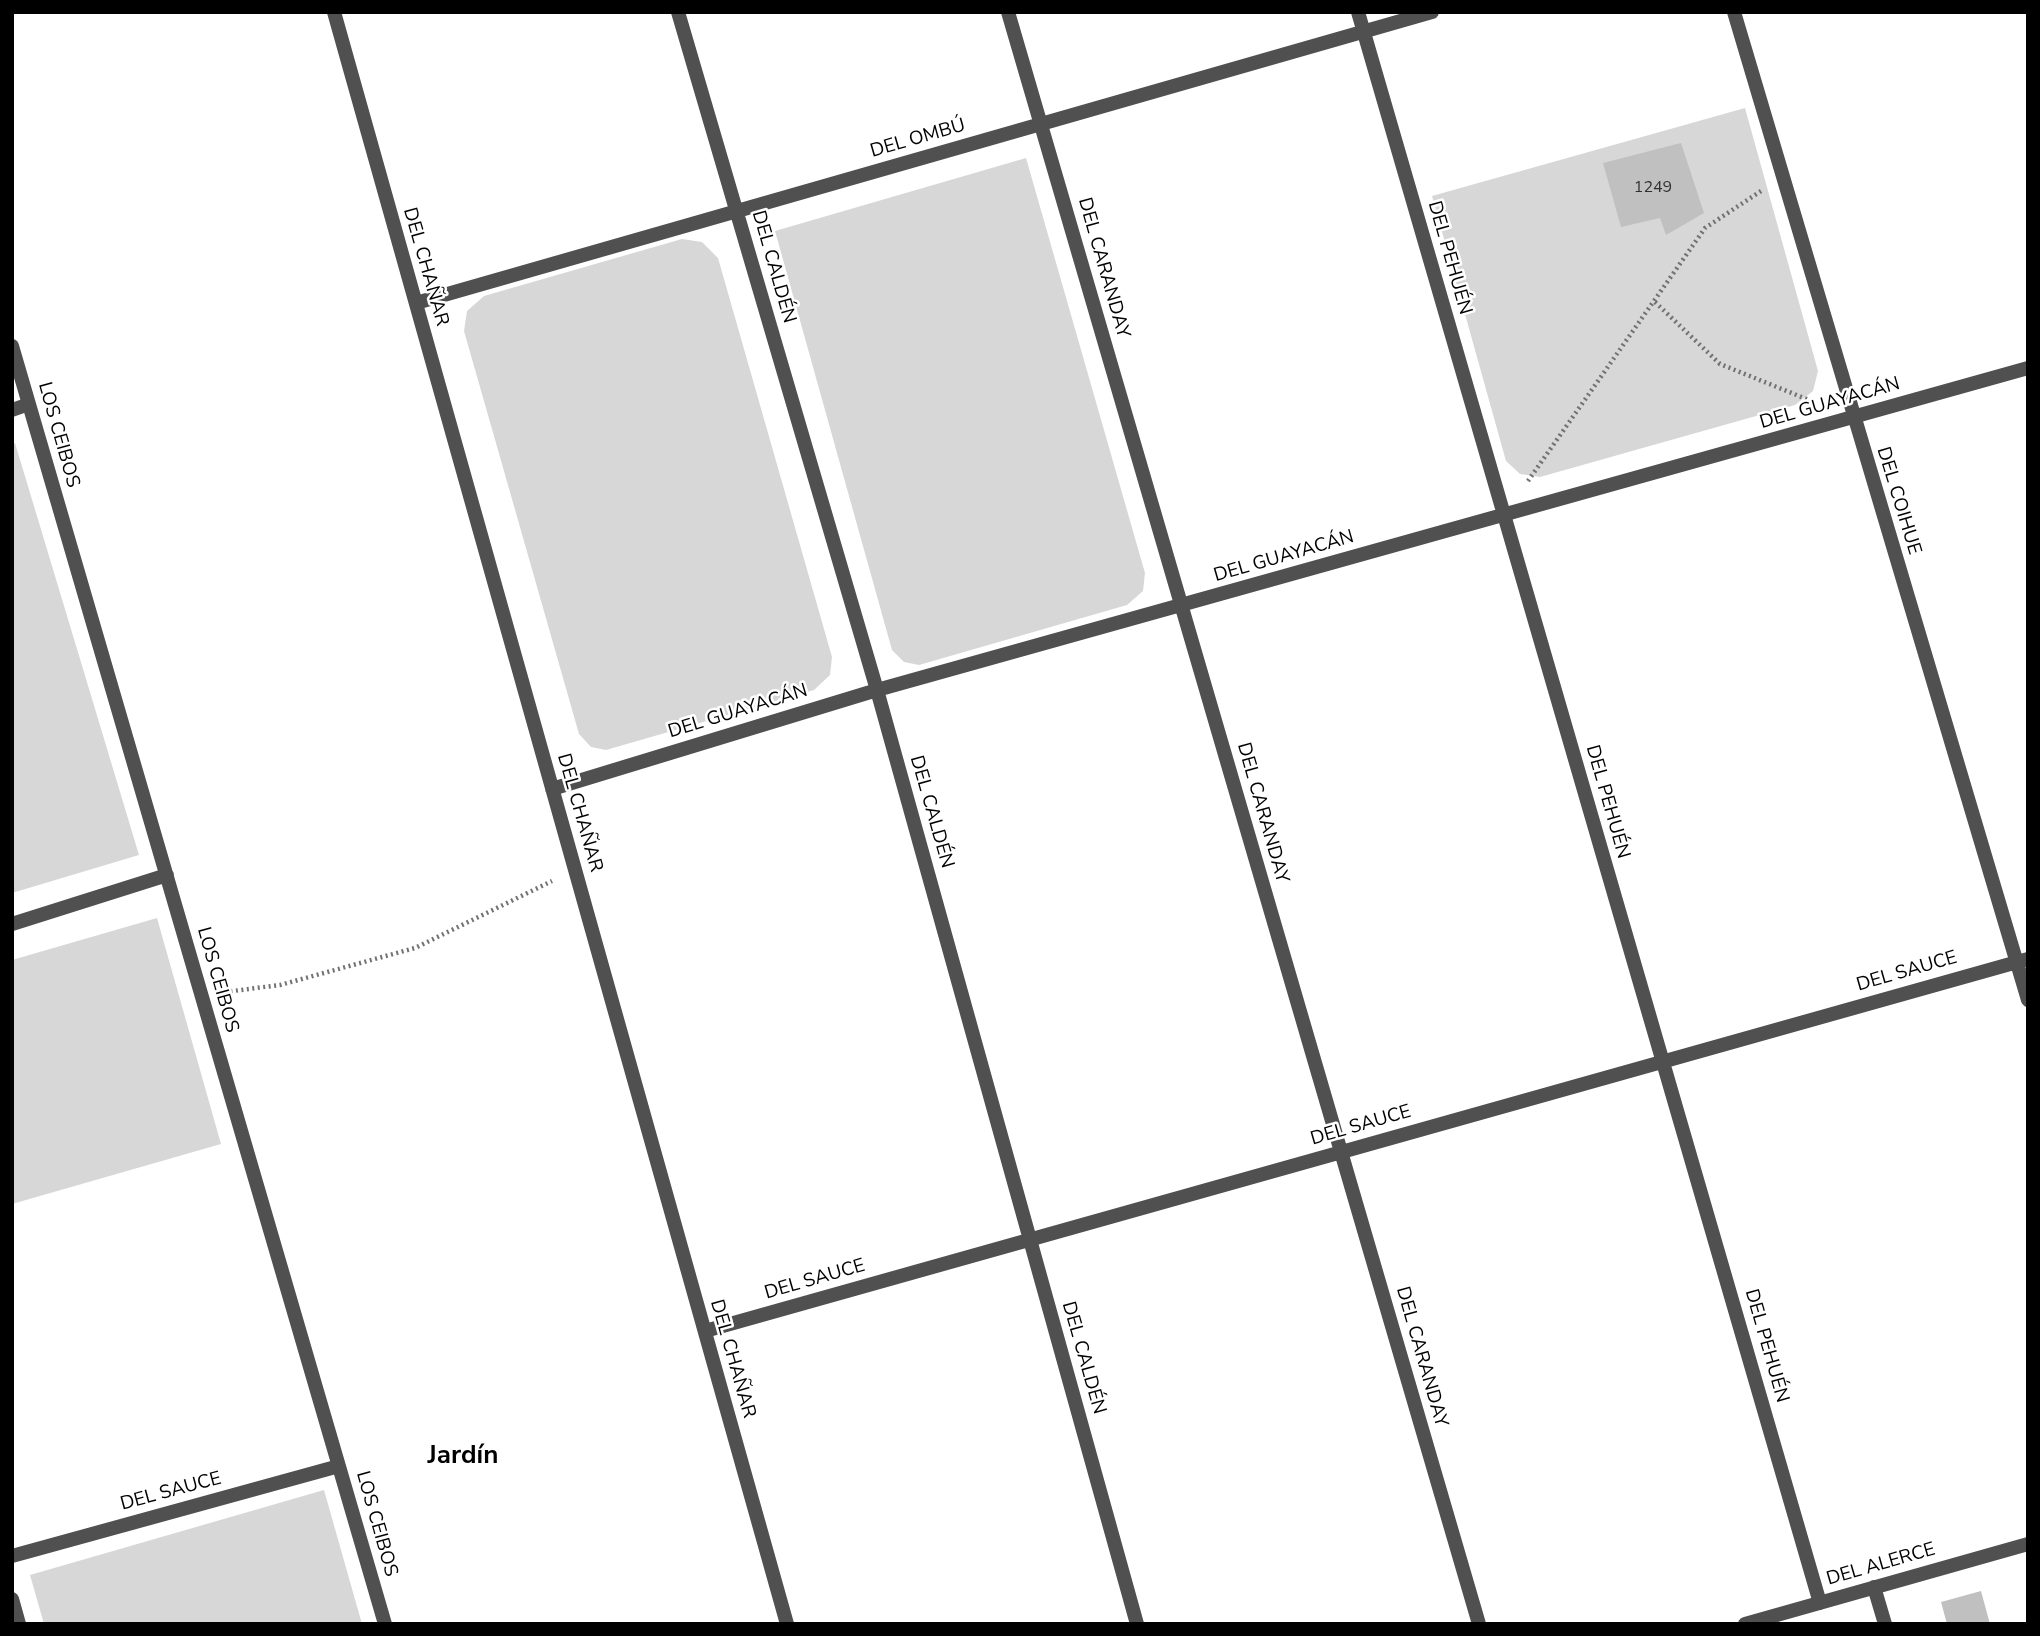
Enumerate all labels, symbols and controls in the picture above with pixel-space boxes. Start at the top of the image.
street label: DEL OMBÚ [868,115,968,163]
house number: 1249 [1634,178,1672,198]
street label: DEL CARANDAY [1072,195,1134,341]
street label: DEL PEHUÉN [1422,199,1476,317]
street label: DEL CHAÑAR [397,205,453,329]
street label: DEL CALDÉN [746,208,800,326]
street label: DEL GUAYACÁN [1757,373,1903,435]
street label: LOS CEIBOS [32,380,84,490]
street label: DEL COIHUE [1871,444,1925,558]
street label: DEL GUAYACÁN [1211,526,1357,588]
street label: DEL GUAYACÁN [666,680,810,744]
street label: DEL CARANDAY [1231,740,1293,886]
street label: DEL PEHUÉN [1580,743,1634,861]
street label: DEL CHAÑAR [551,751,607,875]
street label: DEL CALDÉN [904,753,958,871]
street label: LOS CEIBOS [191,925,243,1035]
street label: DEL SAUCE [1854,947,1960,997]
street label: DEL SAUCE [1308,1101,1414,1151]
street label: DEL SAUCE [762,1255,868,1305]
street label: DEL CARANDAY [1390,1284,1452,1430]
street label: DEL PEHUÉN [1739,1287,1793,1405]
street label: DEL CHAÑAR [704,1297,760,1421]
street label: DEL CALDÉN [1056,1299,1110,1417]
district label: Jardín [428,1441,498,1473]
street label: DEL SAUCE [118,1468,224,1516]
street label: LOS CEIBOS [350,1469,402,1579]
street label: DEL ALERCE [1824,1539,1938,1591]

